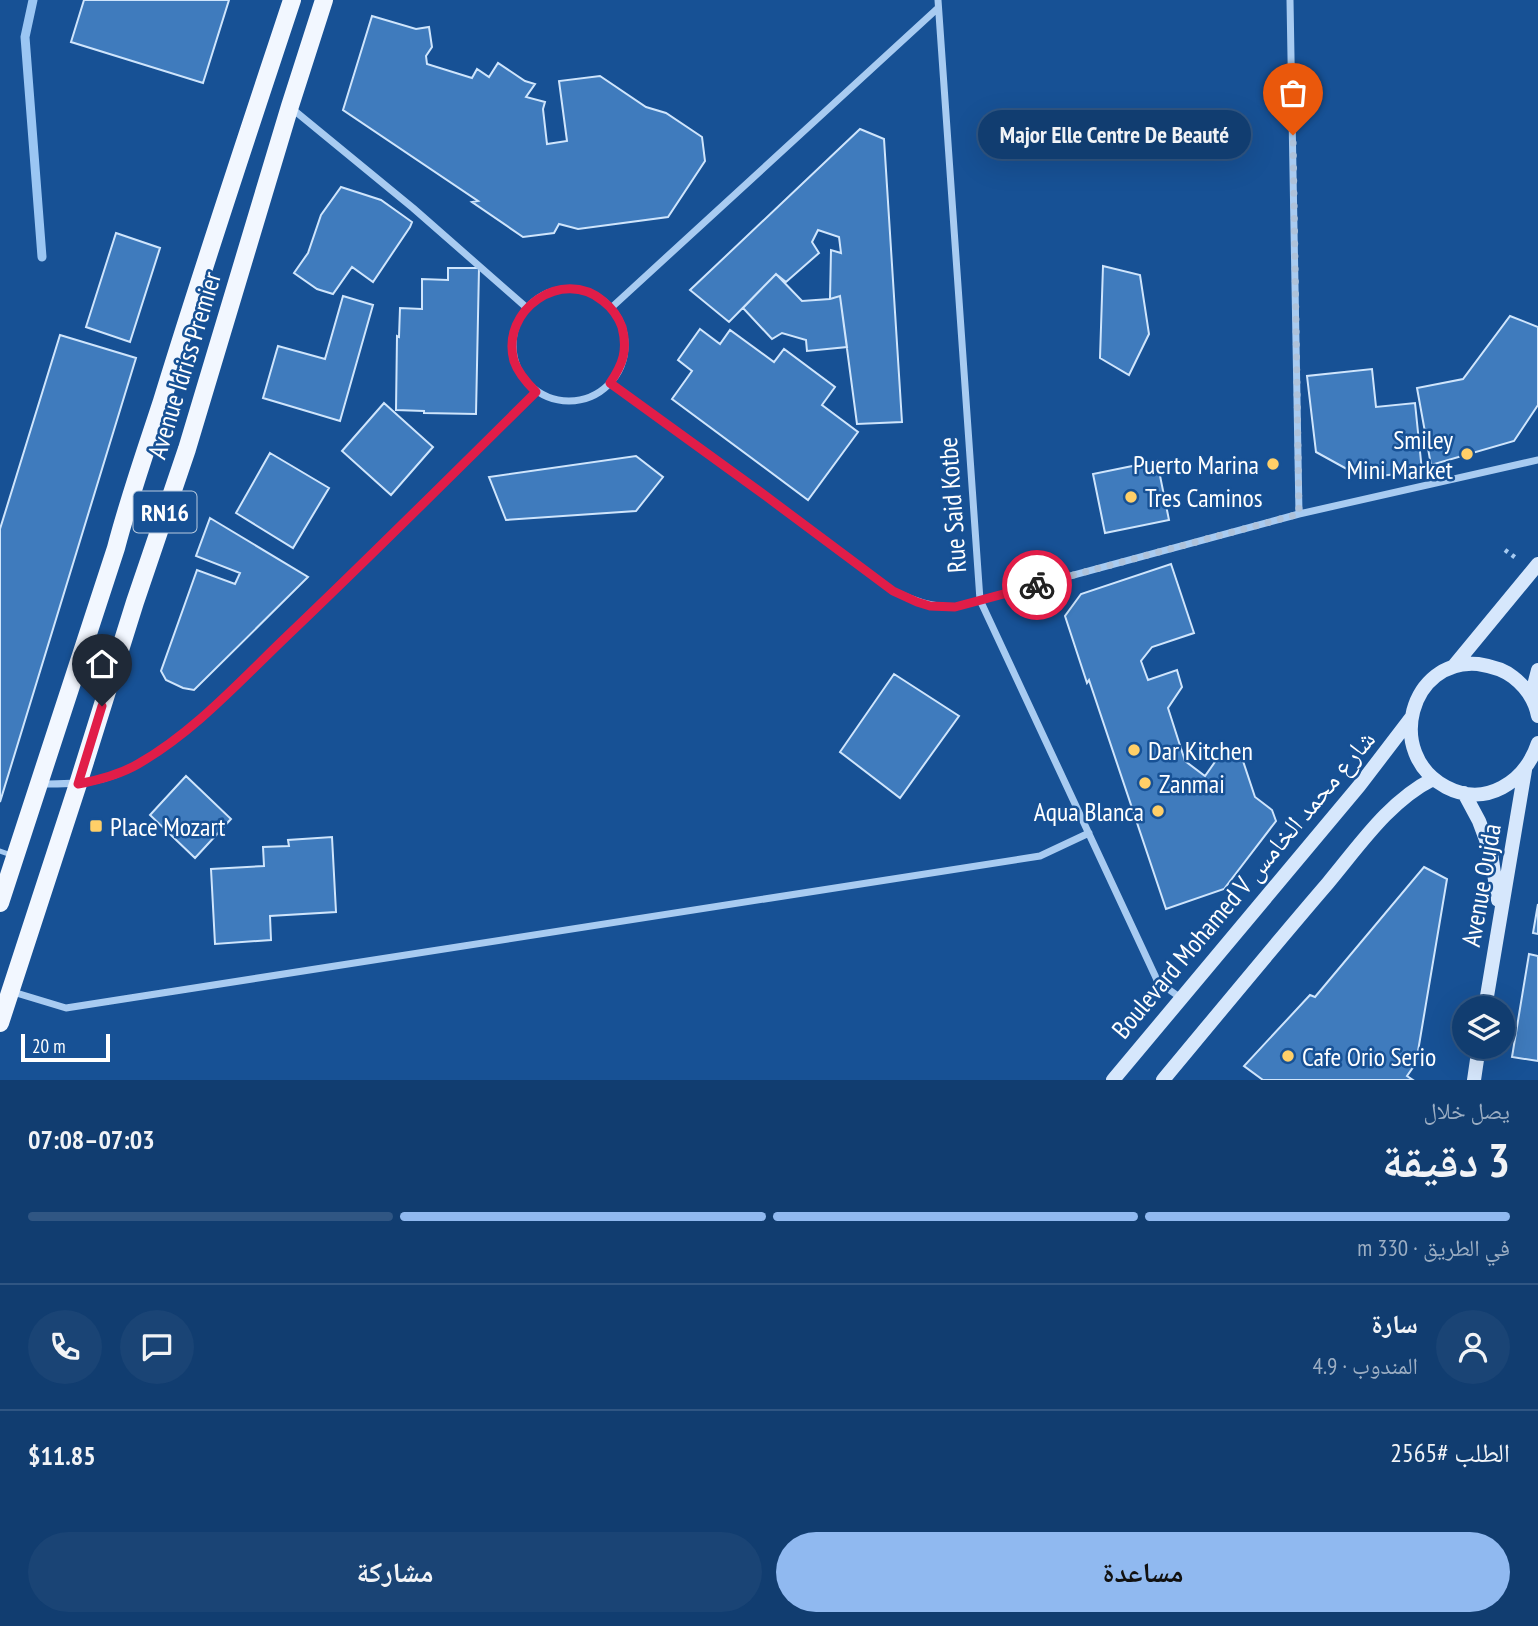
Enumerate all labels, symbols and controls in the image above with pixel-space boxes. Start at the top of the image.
pin [1263,63,1323,135]
icon: bag [1274,74,1312,112]
callout: Major Elle Centre De Beauté [978,110,1251,160]
text: Major Elle Centre De Beauté [1000,120,1229,149]
street label: Avenue Idriss Premier [140,268,228,462]
place label: Smiley Mini Market [1346,423,1453,486]
street label: Rue Said Kotbe [931,436,973,574]
marker: Smiley Mini Market [1459,446,1475,462]
place label: Puerto Marina [1133,448,1259,481]
marker: Puerto Marina [1265,456,1281,472]
place label: Tres Caminos [1145,481,1263,514]
marker: Tres Caminos [1123,489,1139,505]
road number: RN16 [134,491,196,532]
courier [1002,550,1072,620]
icon: bike [1018,566,1056,604]
pin [72,634,132,706]
icon: home [83,645,121,683]
street label: Boulevard Mohamed V شارع محمد الخامس [1104,723,1382,1045]
place label: Dar Kitchen [1148,734,1253,767]
marker: Dar Kitchen [1126,742,1142,758]
place label: Zanmai [1159,767,1225,800]
marker: Zanmai [1137,775,1153,791]
place label: Aqua Blanca [1034,795,1144,828]
marker: Aqua Blanca [1150,803,1166,819]
place label: Place Mozart [110,810,225,843]
marker: Place Mozart [88,818,104,834]
street label: Avenue Oujda [1454,821,1508,949]
map controls [1452,996,1515,1059]
button: layers [1452,996,1515,1059]
scale bar [21,1031,110,1063]
text: 20 m [32,1034,66,1058]
place label: Cafe Orio Serio [1302,1040,1436,1073]
marker: Cafe Orio Serio [1280,1048,1296,1064]
text: يصل خلال [1423,1096,1510,1125]
text: 07:03–07:08 [28,1123,155,1156]
text: 3 دقيقة [1382,1130,1510,1190]
text: في الطريق · 330 m [1357,1233,1510,1262]
text: سارة [1371,1307,1418,1340]
button: phone [28,1310,102,1384]
button: chat [120,1310,194,1384]
button: person [1436,1310,1510,1384]
text: المندوب · 4.9 [1313,1351,1418,1380]
text: الطلب #2565 [1390,1436,1510,1469]
text: $11.85 [28,1439,96,1472]
button: مشاركة [28,1532,762,1612]
button: مساعدة [776,1532,1510,1612]

